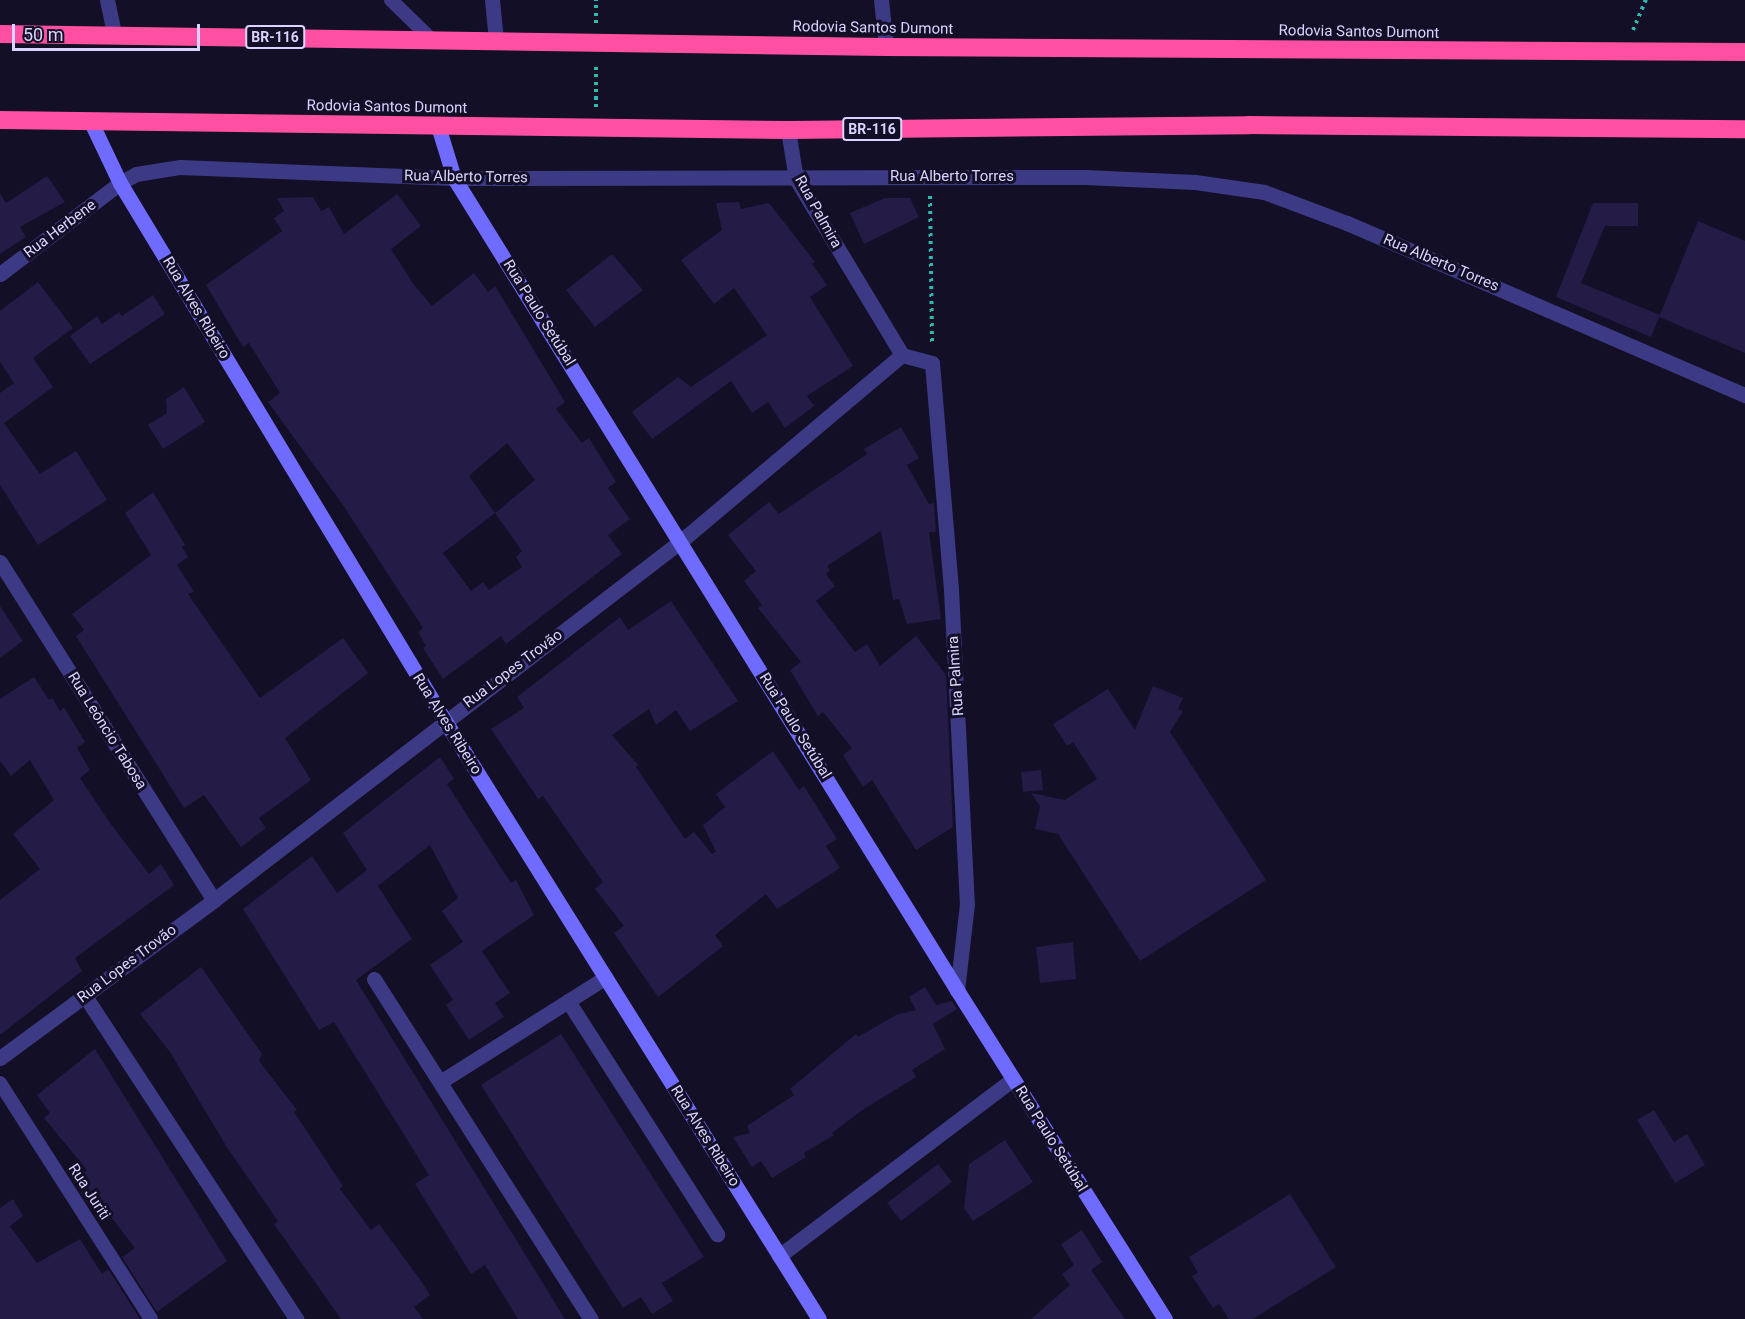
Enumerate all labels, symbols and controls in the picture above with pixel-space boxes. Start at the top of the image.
scale bar [15,12,202,50]
street label: Rodovia Santos Dumont [793,18,953,38]
street label: Rodovia Santos Dumont [1279,22,1439,42]
text: 50 m [23,24,63,45]
road number: BR-116 [245,26,305,48]
street label: Rodovia Santos Dumont [307,97,467,117]
road number: BR-116 [842,118,902,140]
street label: Rua Alberto Torres [404,167,528,187]
street label: Rua Alberto Torres [890,168,1014,186]
street label: Rua Palmira [791,173,845,251]
street label: Rua Herbene [20,196,100,262]
street label: Rua Alberto Torres [1380,230,1502,296]
street label: Rua Alves Ribeiro [158,254,234,362]
street label: Rua Paulo Setúbal [499,257,579,369]
street label: Rua Lopes Trovão [460,626,566,712]
street label: Rua Palmira [944,635,968,717]
street label: Rua Leôncio Tabosa [64,669,150,793]
street label: Rua Alves Ribeiro [409,670,485,778]
street label: Rua Paulo Setúbal [755,670,835,782]
street label: Rua Lopes Trovão [74,921,180,1007]
street label: Rua Alves Ribeiro [667,1082,743,1190]
street label: Rua Paulo Setúbal [1011,1083,1091,1195]
street label: Rua Juriti [64,1161,114,1223]

